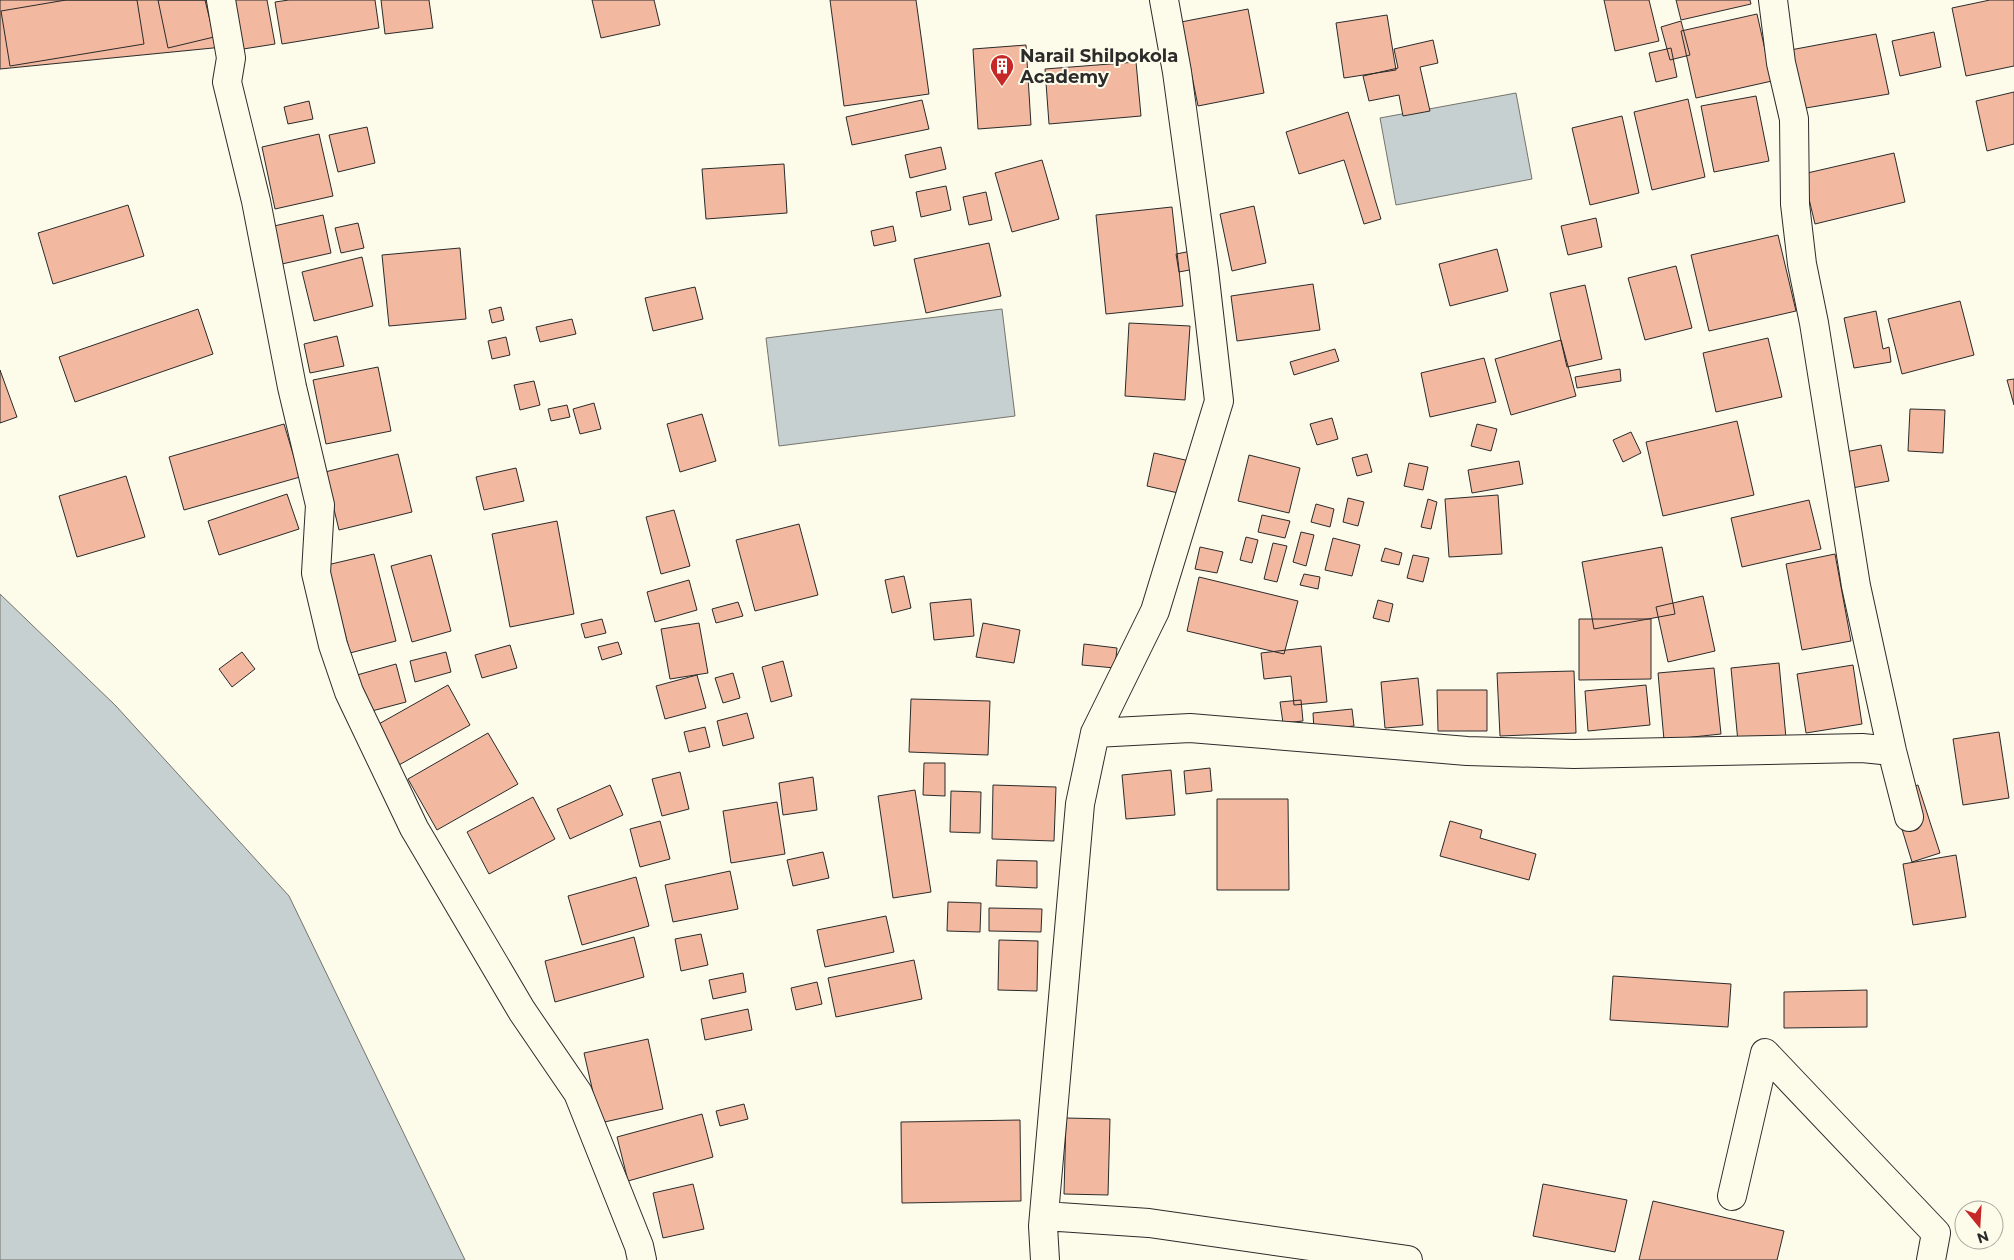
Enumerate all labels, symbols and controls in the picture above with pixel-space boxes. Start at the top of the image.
place label: Narail Shilpokola Academy [1019,45,1178,88]
building icon: Narail Shilpokola Academy [989,53,1015,87]
north arrow [1954,1200,2004,1250]
text: N [1975,1227,1991,1248]

